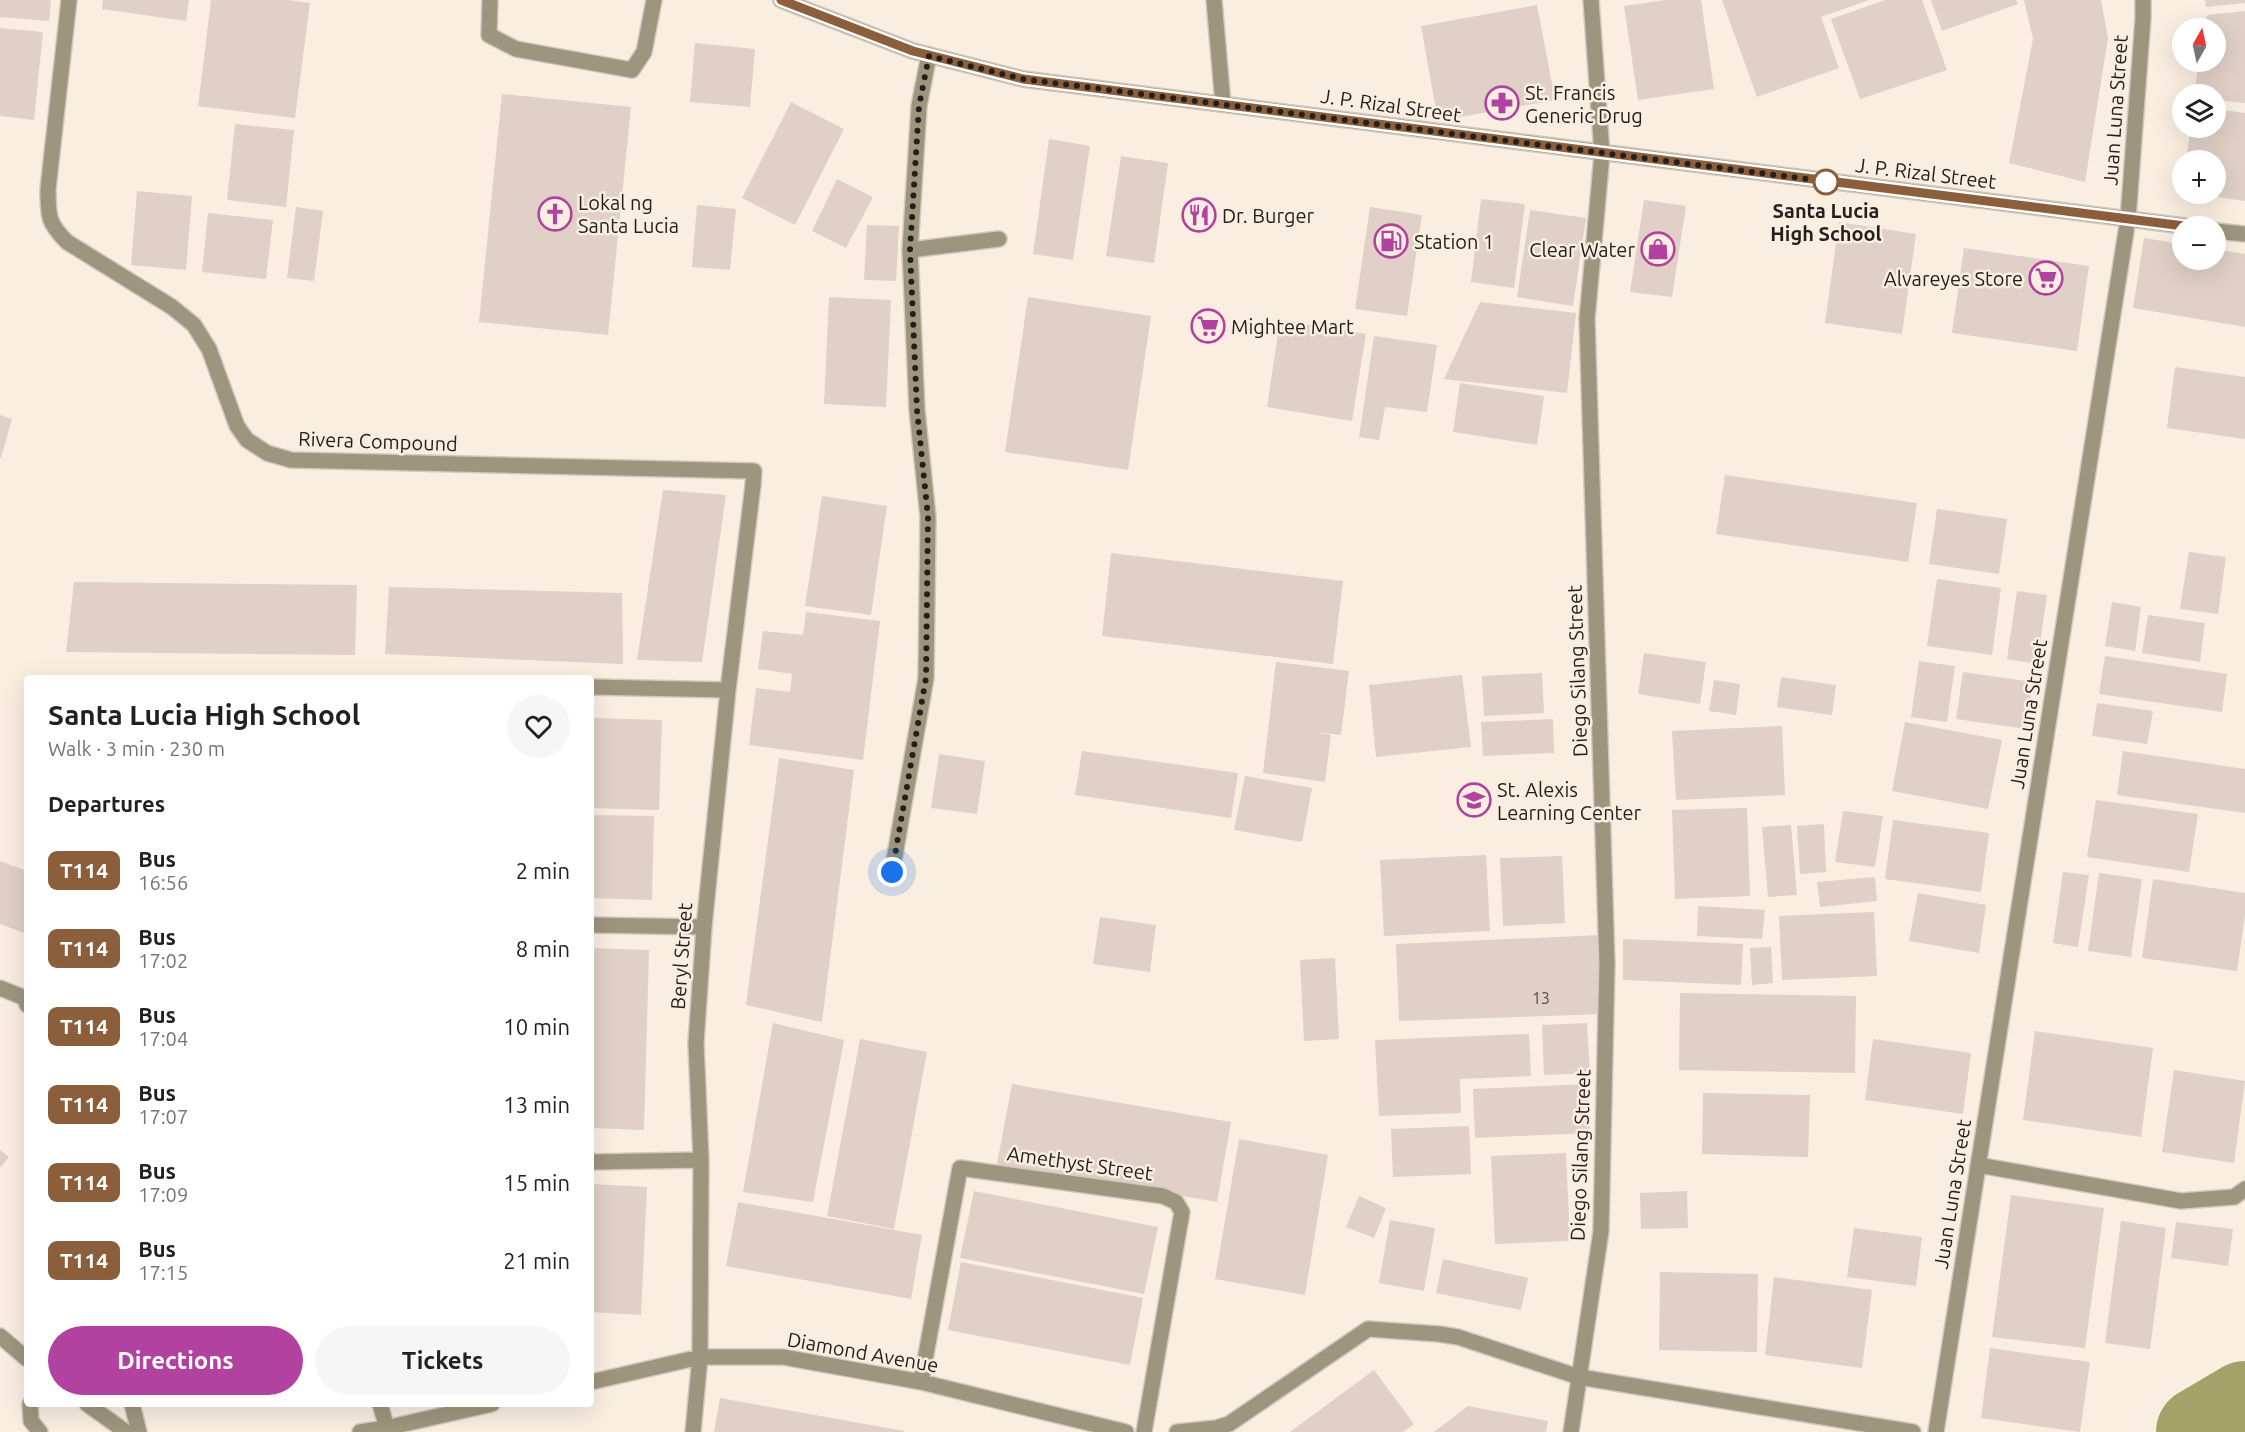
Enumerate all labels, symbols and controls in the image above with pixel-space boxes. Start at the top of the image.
north arrow [2172,18,2226,72]
map controls [2172,18,2226,270]
street label: Juan Luna Street [2098,34,2132,186]
place label: St. Francis Generic Drug [1525,81,1643,127]
street label: J. P. Rizal Street [1319,84,1463,126]
button: layers [2172,84,2226,138]
pharmacy icon: St. Francis Generic Drug [1484,85,1520,121]
button: + [2172,150,2226,204]
street label: J. P. Rizal Street [1854,153,1998,193]
marker: Santa Lucia High School [1813,169,1839,195]
place label: Lokal ng Santa Lucia [578,191,679,237]
church icon: Lokal ng Santa Lucia [537,196,573,232]
restaurant icon: Dr. Burger [1181,197,1217,233]
place label: Santa Lucia High School [1770,199,1882,245]
place label: Dr. Burger [1222,204,1314,227]
button: − [2172,216,2226,270]
fuel station icon: Station 1 [1373,223,1409,259]
place label: Station 1 [1414,230,1494,253]
shop icon: Clear Water [1640,231,1676,267]
place label: Clear Water [1529,238,1635,261]
supermarket icon: Alvareyes Store [2028,260,2064,296]
place label: Alvareyes Store [1884,267,2023,290]
supermarket icon: Mightee Mart [1190,308,1226,344]
place label: Mightee Mart [1231,315,1354,338]
street label: Rivera Compound [298,427,458,455]
street label: Diego Silang Street [1563,584,1591,757]
street label: Juan Luna Street [2005,637,2051,791]
button: heart [507,695,570,758]
text: Santa Lucia High School [48,699,360,730]
text: Walk · 3 min · 230 m [48,737,225,760]
place label: St. Alexis Learning Center [1497,778,1641,824]
school or university icon: St. Alexis Learning Center [1456,782,1492,818]
text: Departures [48,791,165,816]
text: Bus [138,846,176,871]
your location [877,857,907,887]
text: T114 [60,858,108,882]
text: 2 min [516,858,570,883]
text: 16:56 [138,871,188,894]
street label: Beryl Street [666,902,696,1010]
text: Bus [138,924,176,949]
text: T114 [60,936,108,960]
text: 8 min [516,936,570,961]
text: 17:02 [138,949,188,972]
house number: 13 [1532,989,1550,1007]
text: Bus [138,1002,176,1027]
text: T114 [60,1014,108,1038]
text: 10 min [503,1014,570,1039]
text: 17:04 [138,1027,188,1050]
street label: Diego Silang Street [1566,1068,1594,1241]
text: Bus [138,1080,176,1105]
text: T114 [60,1092,108,1116]
text: 13 min [503,1092,570,1117]
text: 17:07 [138,1105,188,1128]
street label: Juan Luna Street [1929,1117,1975,1271]
street label: Amethyst Street [1006,1141,1155,1185]
text: Bus [138,1158,176,1183]
text: T114 [60,1170,108,1194]
text: 15 min [503,1170,570,1195]
text: 17:09 [138,1183,188,1206]
text: Bus [138,1236,176,1261]
text: T114 [60,1248,108,1272]
text: 21 min [503,1248,570,1273]
text: 17:15 [138,1261,188,1284]
button: Directions [48,1326,303,1395]
button: Tickets [315,1326,570,1395]
street label: Diamond Avenue [786,1327,940,1377]

